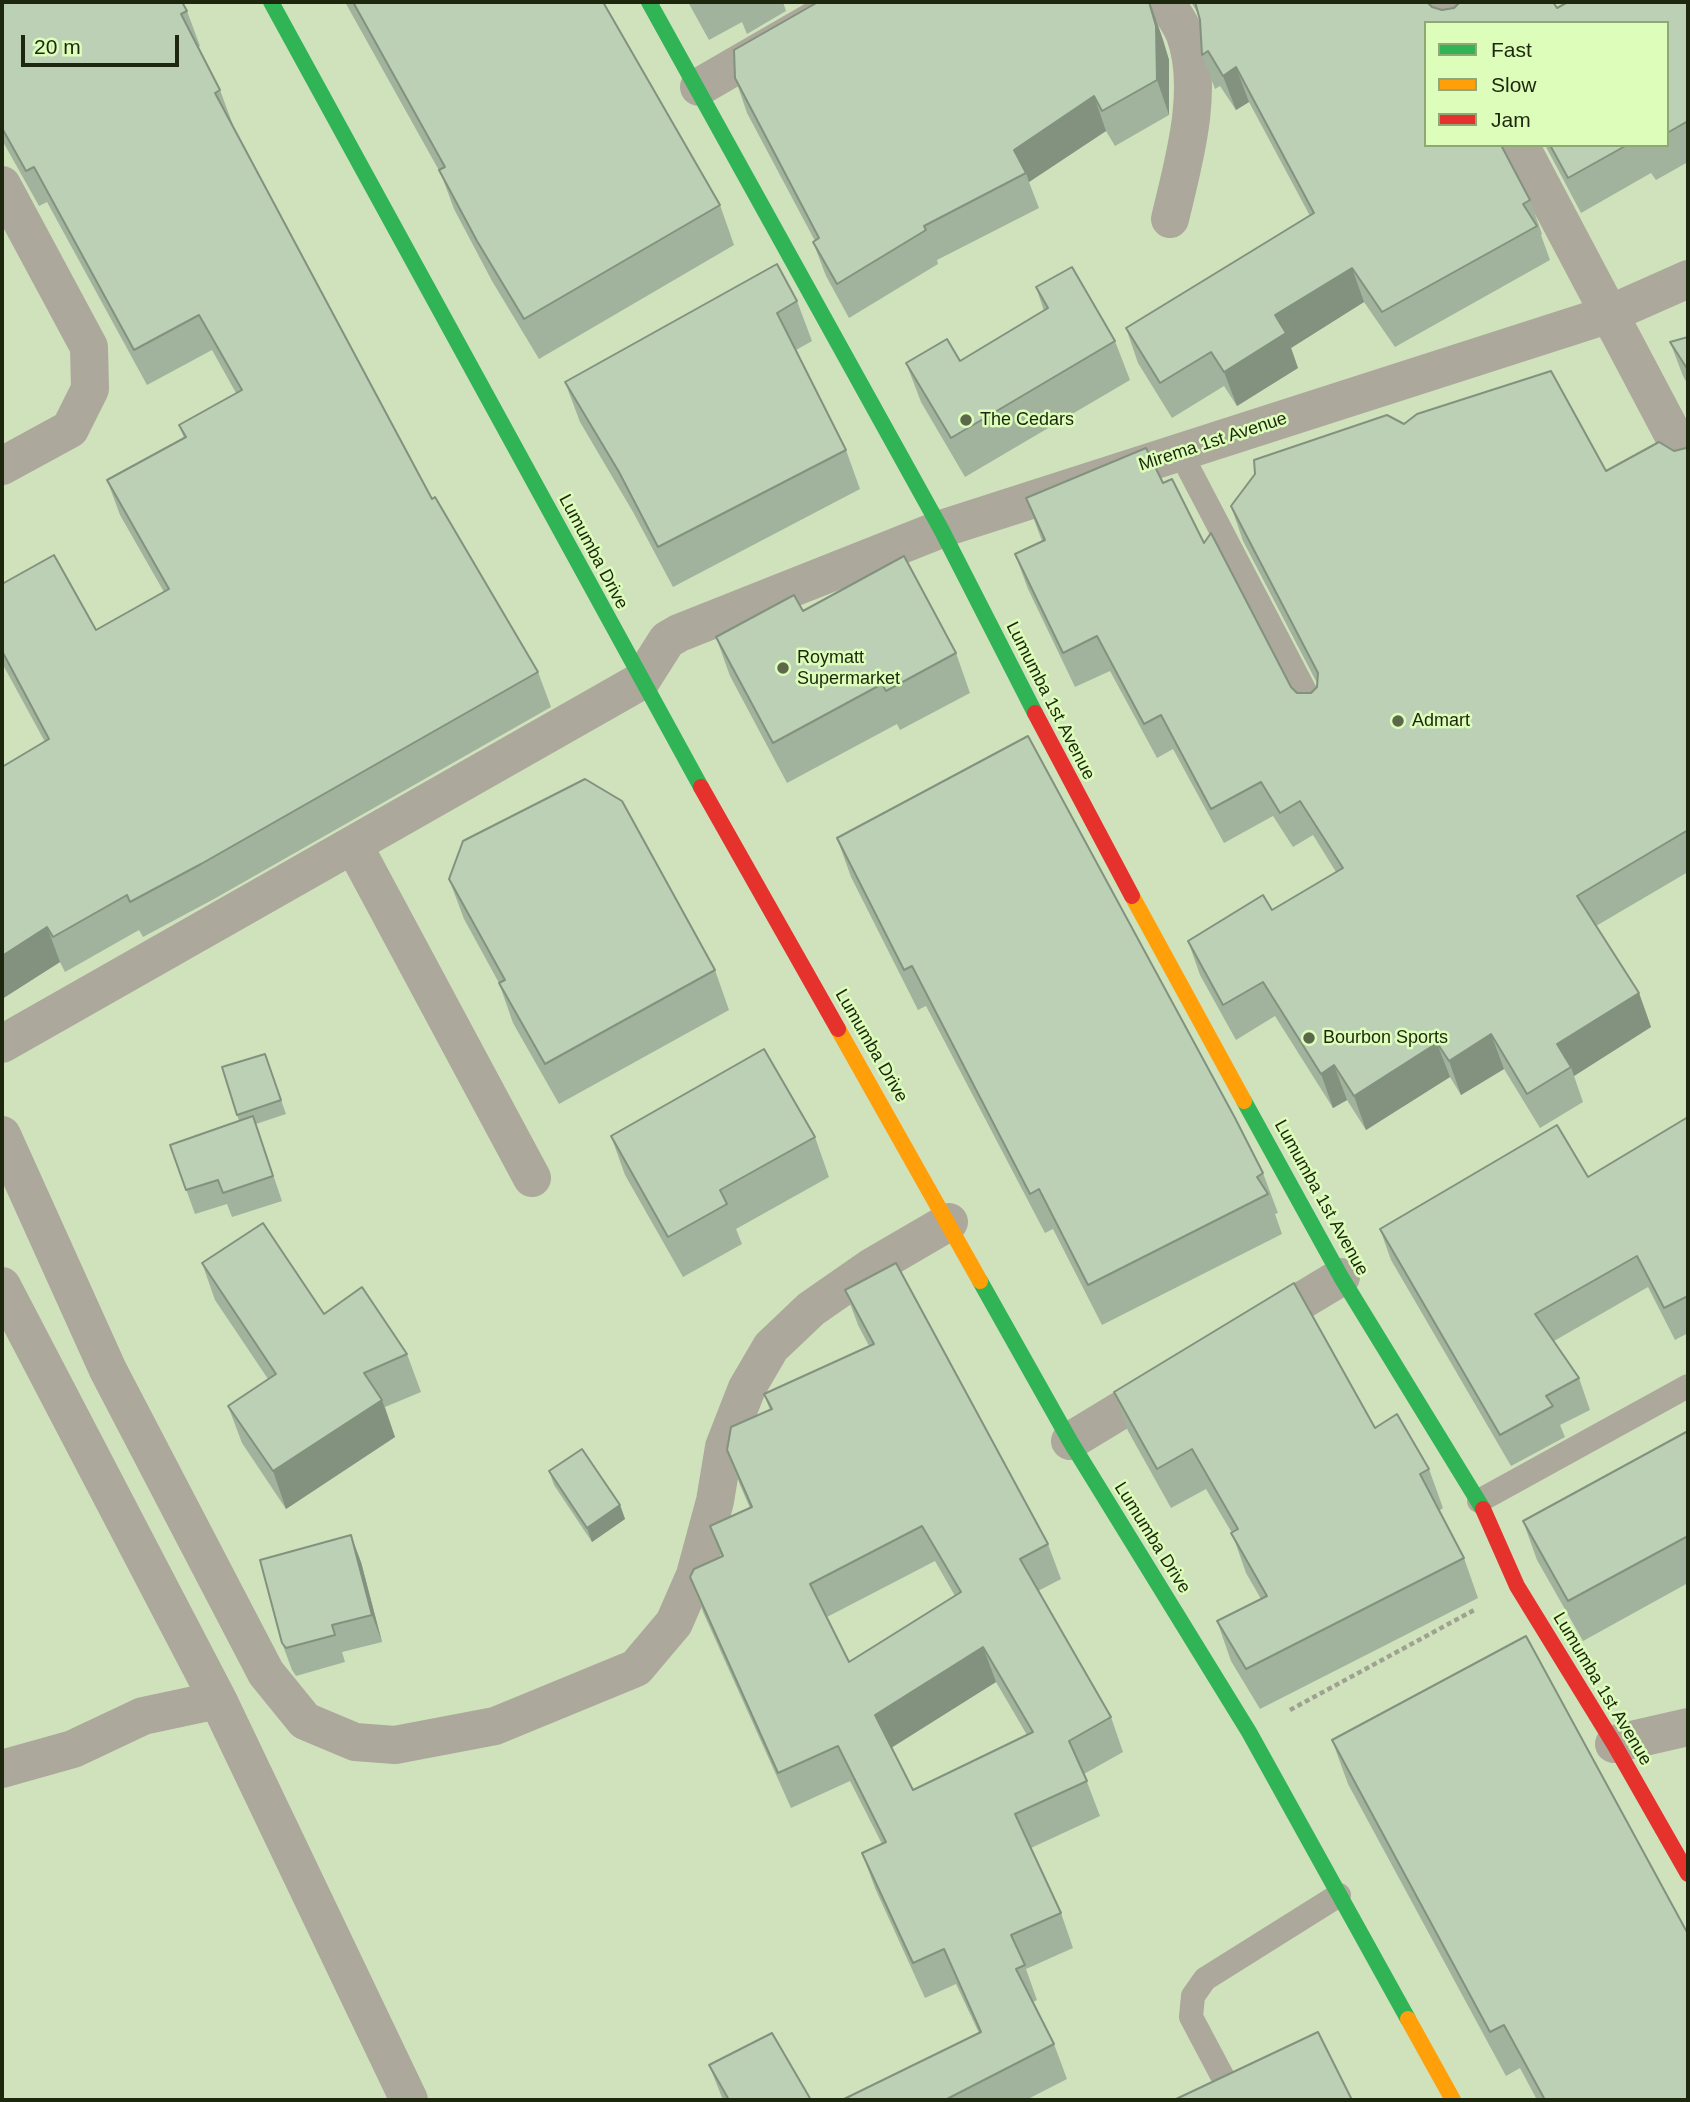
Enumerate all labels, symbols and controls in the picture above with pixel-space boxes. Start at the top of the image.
scale bar [24,21,182,65]
legend [1424,21,1669,147]
text: 20 m [34,35,81,58]
text: Fast [1491,38,1532,61]
text: Slow [1491,73,1537,96]
text: Jam [1491,108,1531,131]
street label: Mirema 1st Avenue [1136,408,1290,476]
place label: The Cedars [980,409,1074,431]
marker: The Cedars [958,412,974,428]
street label: Lumumba Drive [554,491,632,613]
street label: Lumumba 1st Avenue [1001,618,1099,784]
place label: Roymatt Supermarket [797,647,900,690]
marker: Roymatt Supermarket [775,660,791,676]
place label: Admart [1412,710,1470,732]
marker: Admart [1390,713,1406,729]
street label: Lumumba Drive [830,986,912,1106]
place label: Bourbon Sports [1323,1027,1448,1049]
marker: Bourbon Sports [1301,1030,1317,1046]
street label: Lumumba 1st Avenue [1269,1116,1373,1280]
street label: Lumumba Drive [1109,1478,1195,1598]
street label: Lumumba 1st Avenue [1548,1609,1656,1769]

